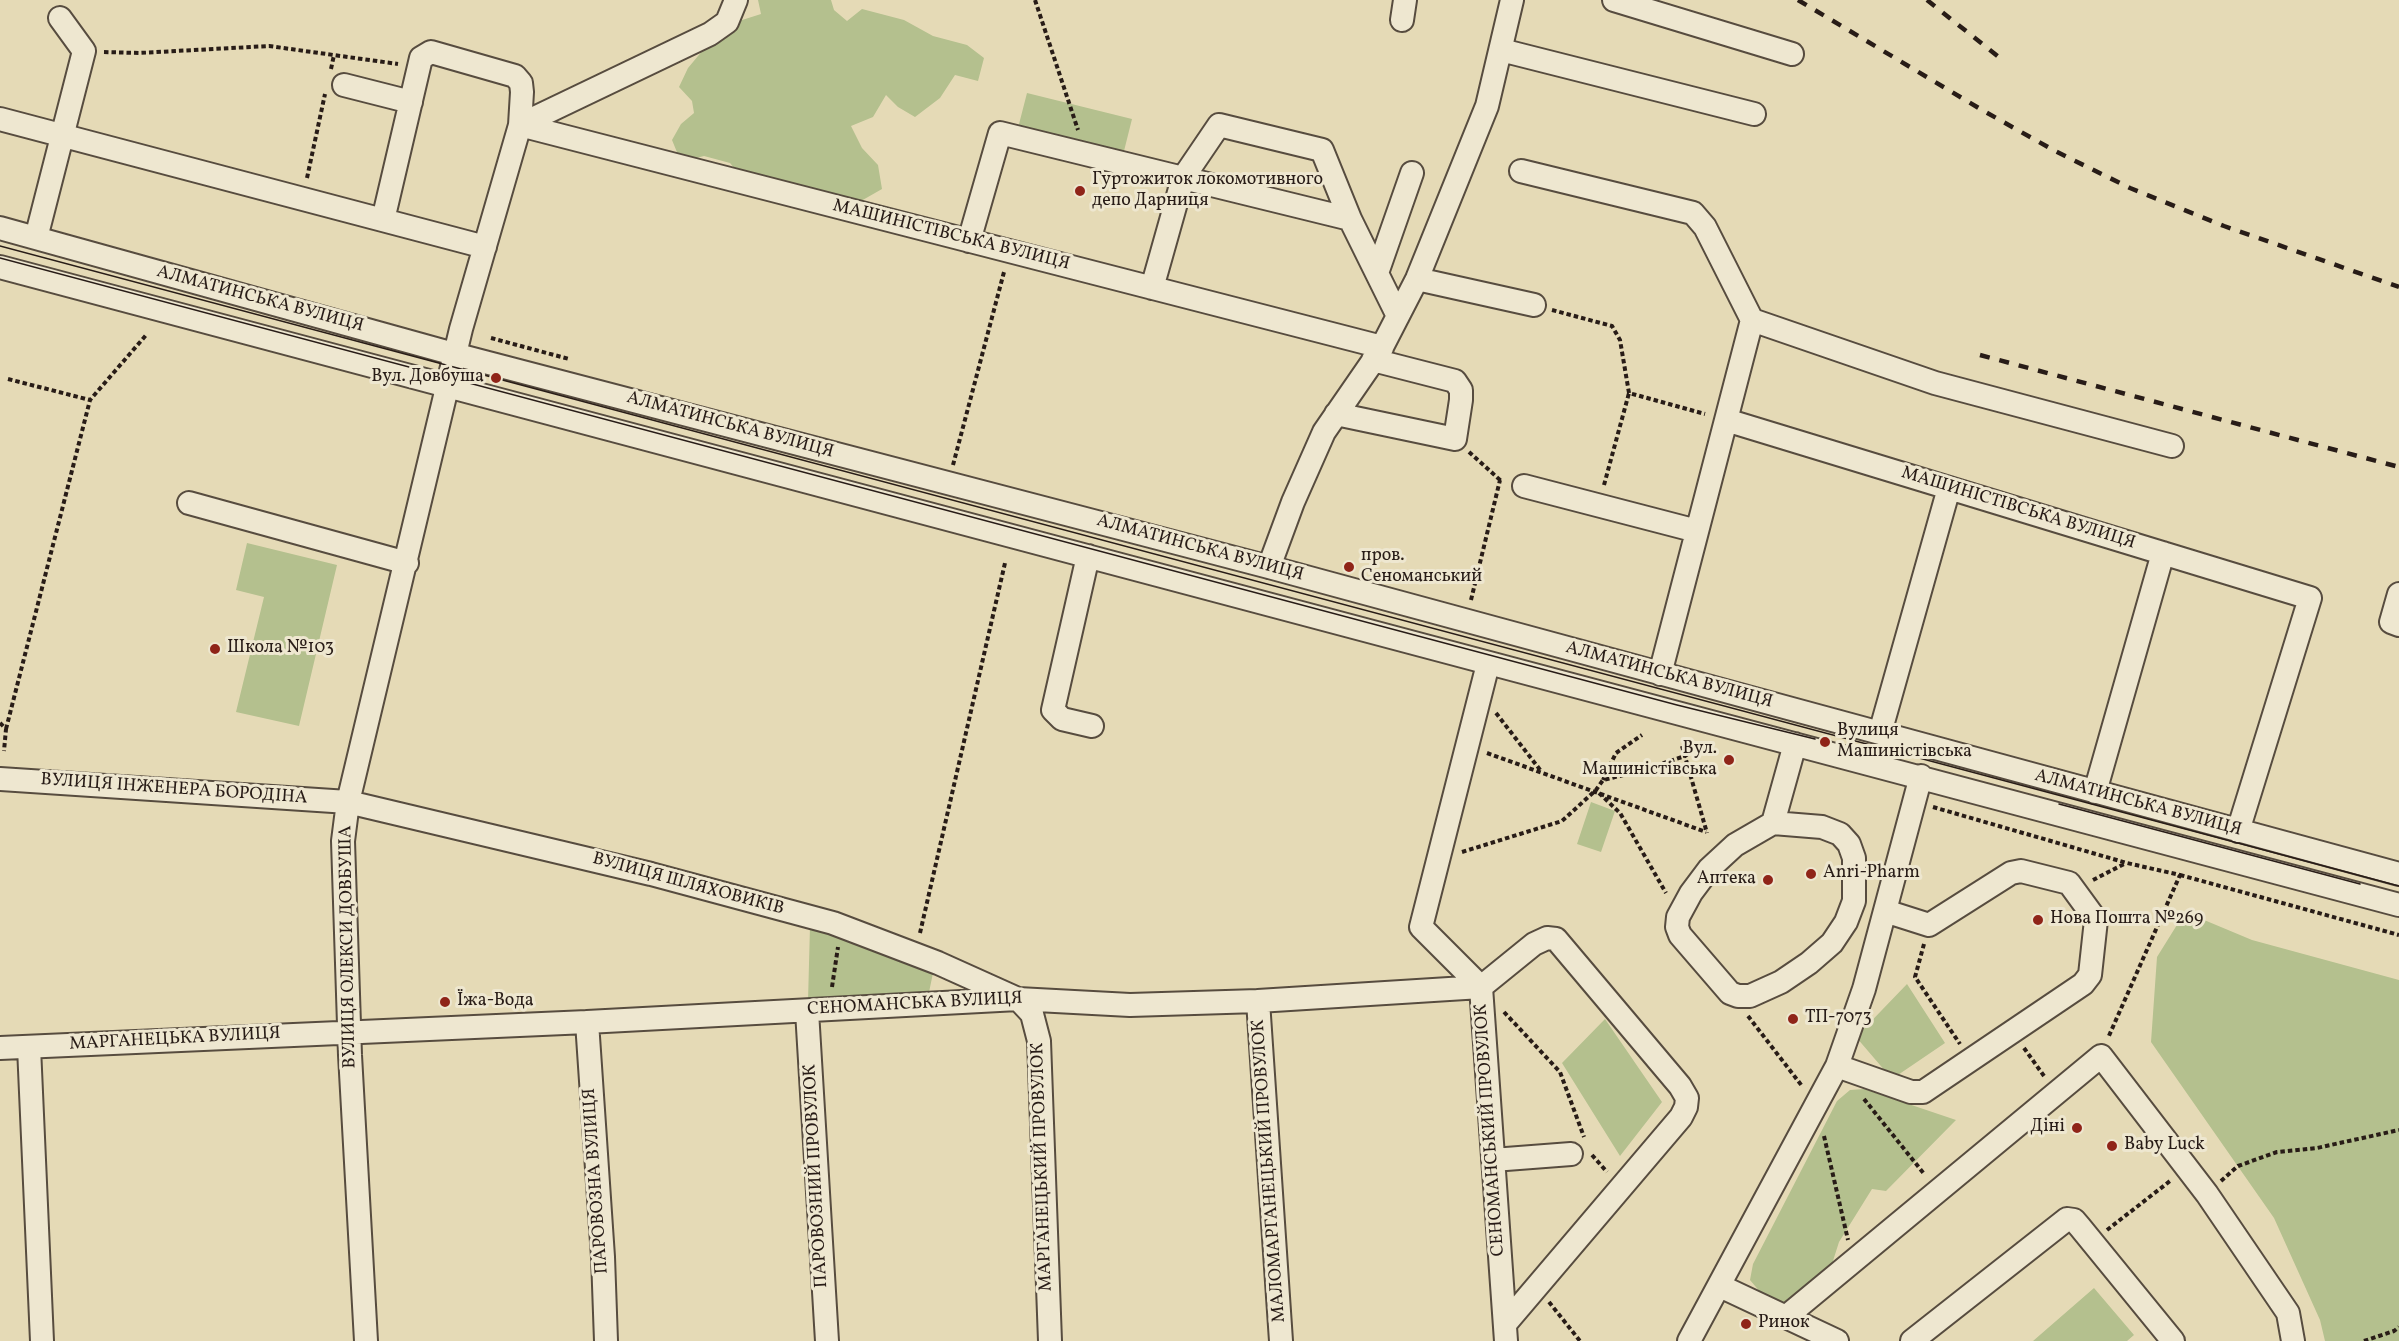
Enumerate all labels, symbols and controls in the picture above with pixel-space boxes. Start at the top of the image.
place label: Гуртожиток локомотивного депо Дарниця [1092,170,1323,213]
marker: Гуртожиток локомотивного депо Дарниця [1073,184,1087,198]
street label: МАШИНІСТІВСЬКА ВУЛИЦЯ [830,196,1072,276]
street label: АЛМАТИНСЬКА ВУЛИЦЯ [154,262,366,338]
place label: Вул. Довбуша [371,367,484,389]
marker: Вул. Довбуша [489,371,503,385]
street label: АЛМАТИНСЬКА ВУЛИЦЯ [624,388,836,464]
street label: МАШИНІСТІВСЬКА ВУЛИЦЯ [1898,463,2138,555]
street label: АЛМАТИНСЬКА ВУЛИЦЯ [1094,511,1306,587]
place label: пров. Сеноманський [1361,546,1482,588]
marker: пров. Сеноманський [1342,560,1356,574]
place label: Школа №103 [227,638,334,660]
street label: АЛМАТИНСЬКА ВУЛИЦЯ [1563,638,1775,714]
marker: Школа №103 [208,642,222,656]
place label: Вулиця Машиністівська [1837,721,1972,764]
marker: Вулиця Машиністівська [1818,735,1832,749]
place label: Вул. Машиністівська [1582,739,1717,782]
marker: Вул. Машиністівська [1722,753,1736,767]
street label: АЛМАТИНСЬКА ВУЛИЦЯ [2032,766,2244,842]
street label: ВУЛИЦЯ ІНЖЕНЕРА БОРОДІНА [40,770,308,810]
street label: ВУЛИЦЯ ОЛЕКСИ ДОВБУША [336,825,362,1069]
street label: ВУЛИЦЯ ШЛЯХОВИКІВ [590,849,786,921]
place label: Anri-Pharm [1823,863,1920,885]
marker: Anri-Pharm [1804,867,1818,881]
place label: Аптека [1697,869,1756,891]
marker: Аптека [1761,873,1775,887]
place label: Нова Пошта №269 [2050,909,2203,931]
marker: Нова Пошта №269 [2031,913,2045,927]
street label: СЕНОМАНСЬКА ВУЛИЦЯ [807,989,1023,1021]
place label: Їжа-Вода [457,991,534,1013]
marker: Їжа-Вода [438,995,452,1009]
street label: СЕНОМАНСЬКИЙ ПРОВУЛОК [1471,1003,1511,1257]
place label: ТП-7073 [1805,1008,1872,1030]
marker: ТП-7073 [1786,1012,1800,1026]
street label: МАЛОМАРГАНЕЦЬКИЙ ПРОВУЛОК [1249,1019,1291,1323]
street label: МАРГАНЕЦЬКА ВУЛИЦЯ [69,1024,281,1056]
street label: МАРГАНЕЦЬКИЙ ПРОВУЛОК [1028,1042,1058,1292]
street label: ПАРОВОЗНИЙ ПРОВУЛОК [800,1064,834,1288]
street label: ПАРОВОЗНА ВУЛИЦЯ [580,1087,614,1275]
place label: Діні [2030,1117,2065,1139]
marker: Діні [2070,1121,2084,1135]
place label: Baby Luck [2124,1135,2205,1157]
marker: Baby Luck [2105,1139,2119,1153]
place label: Ринок [1758,1313,1810,1335]
marker: Ринок [1739,1317,1753,1331]

